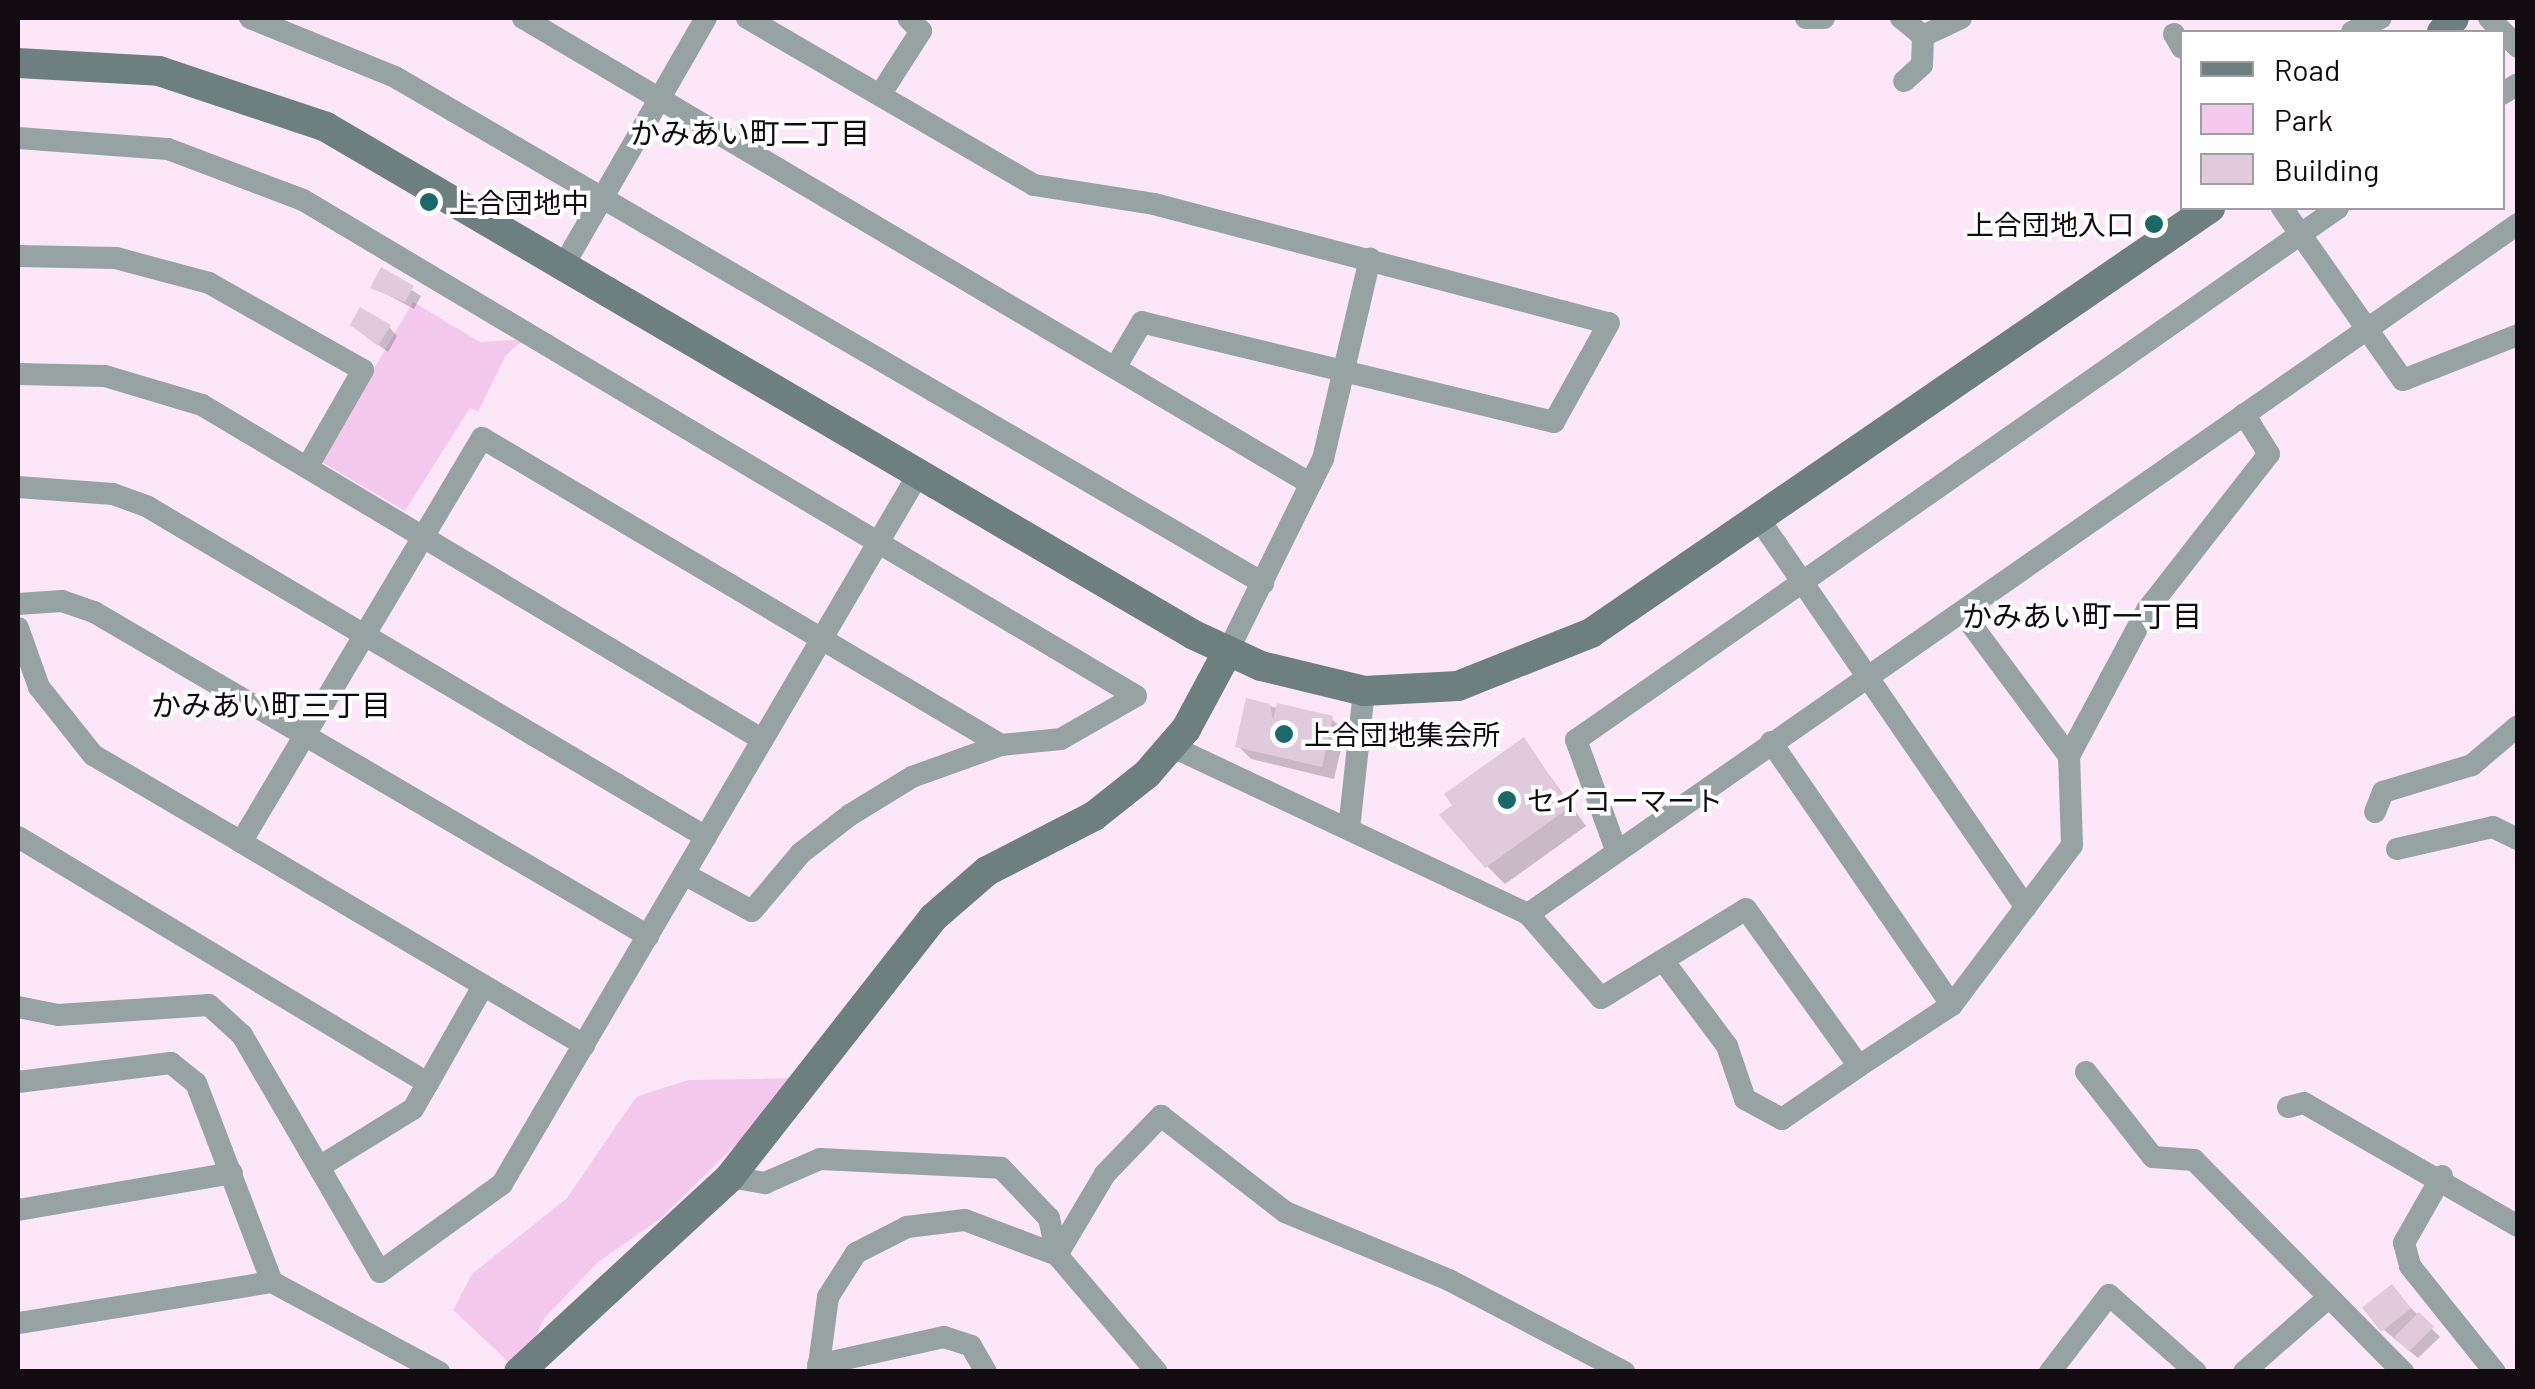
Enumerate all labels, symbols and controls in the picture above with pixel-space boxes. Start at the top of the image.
legend [2180,30,2505,210]
text: Road [2274,51,2340,87]
text: Park [2274,101,2333,137]
district label: かみあい町二丁目 [630,114,870,150]
text: Building [2274,151,2379,187]
place label: 上合団地中 [449,185,589,219]
marker: 上合団地中 [418,191,440,213]
place label: 上合団地入口 [1966,207,2134,241]
marker: 上合団地入口 [2143,213,2165,235]
district label: かみあい町一丁目 [1962,597,2202,633]
district label: かみあい町三丁目 [151,686,391,722]
place label: 上合団地集会所 [1304,717,1500,751]
marker: 上合団地集会所 [1273,723,1295,745]
place label: セイコーマート [1527,783,1723,817]
marker: セイコーマート [1496,789,1518,811]

